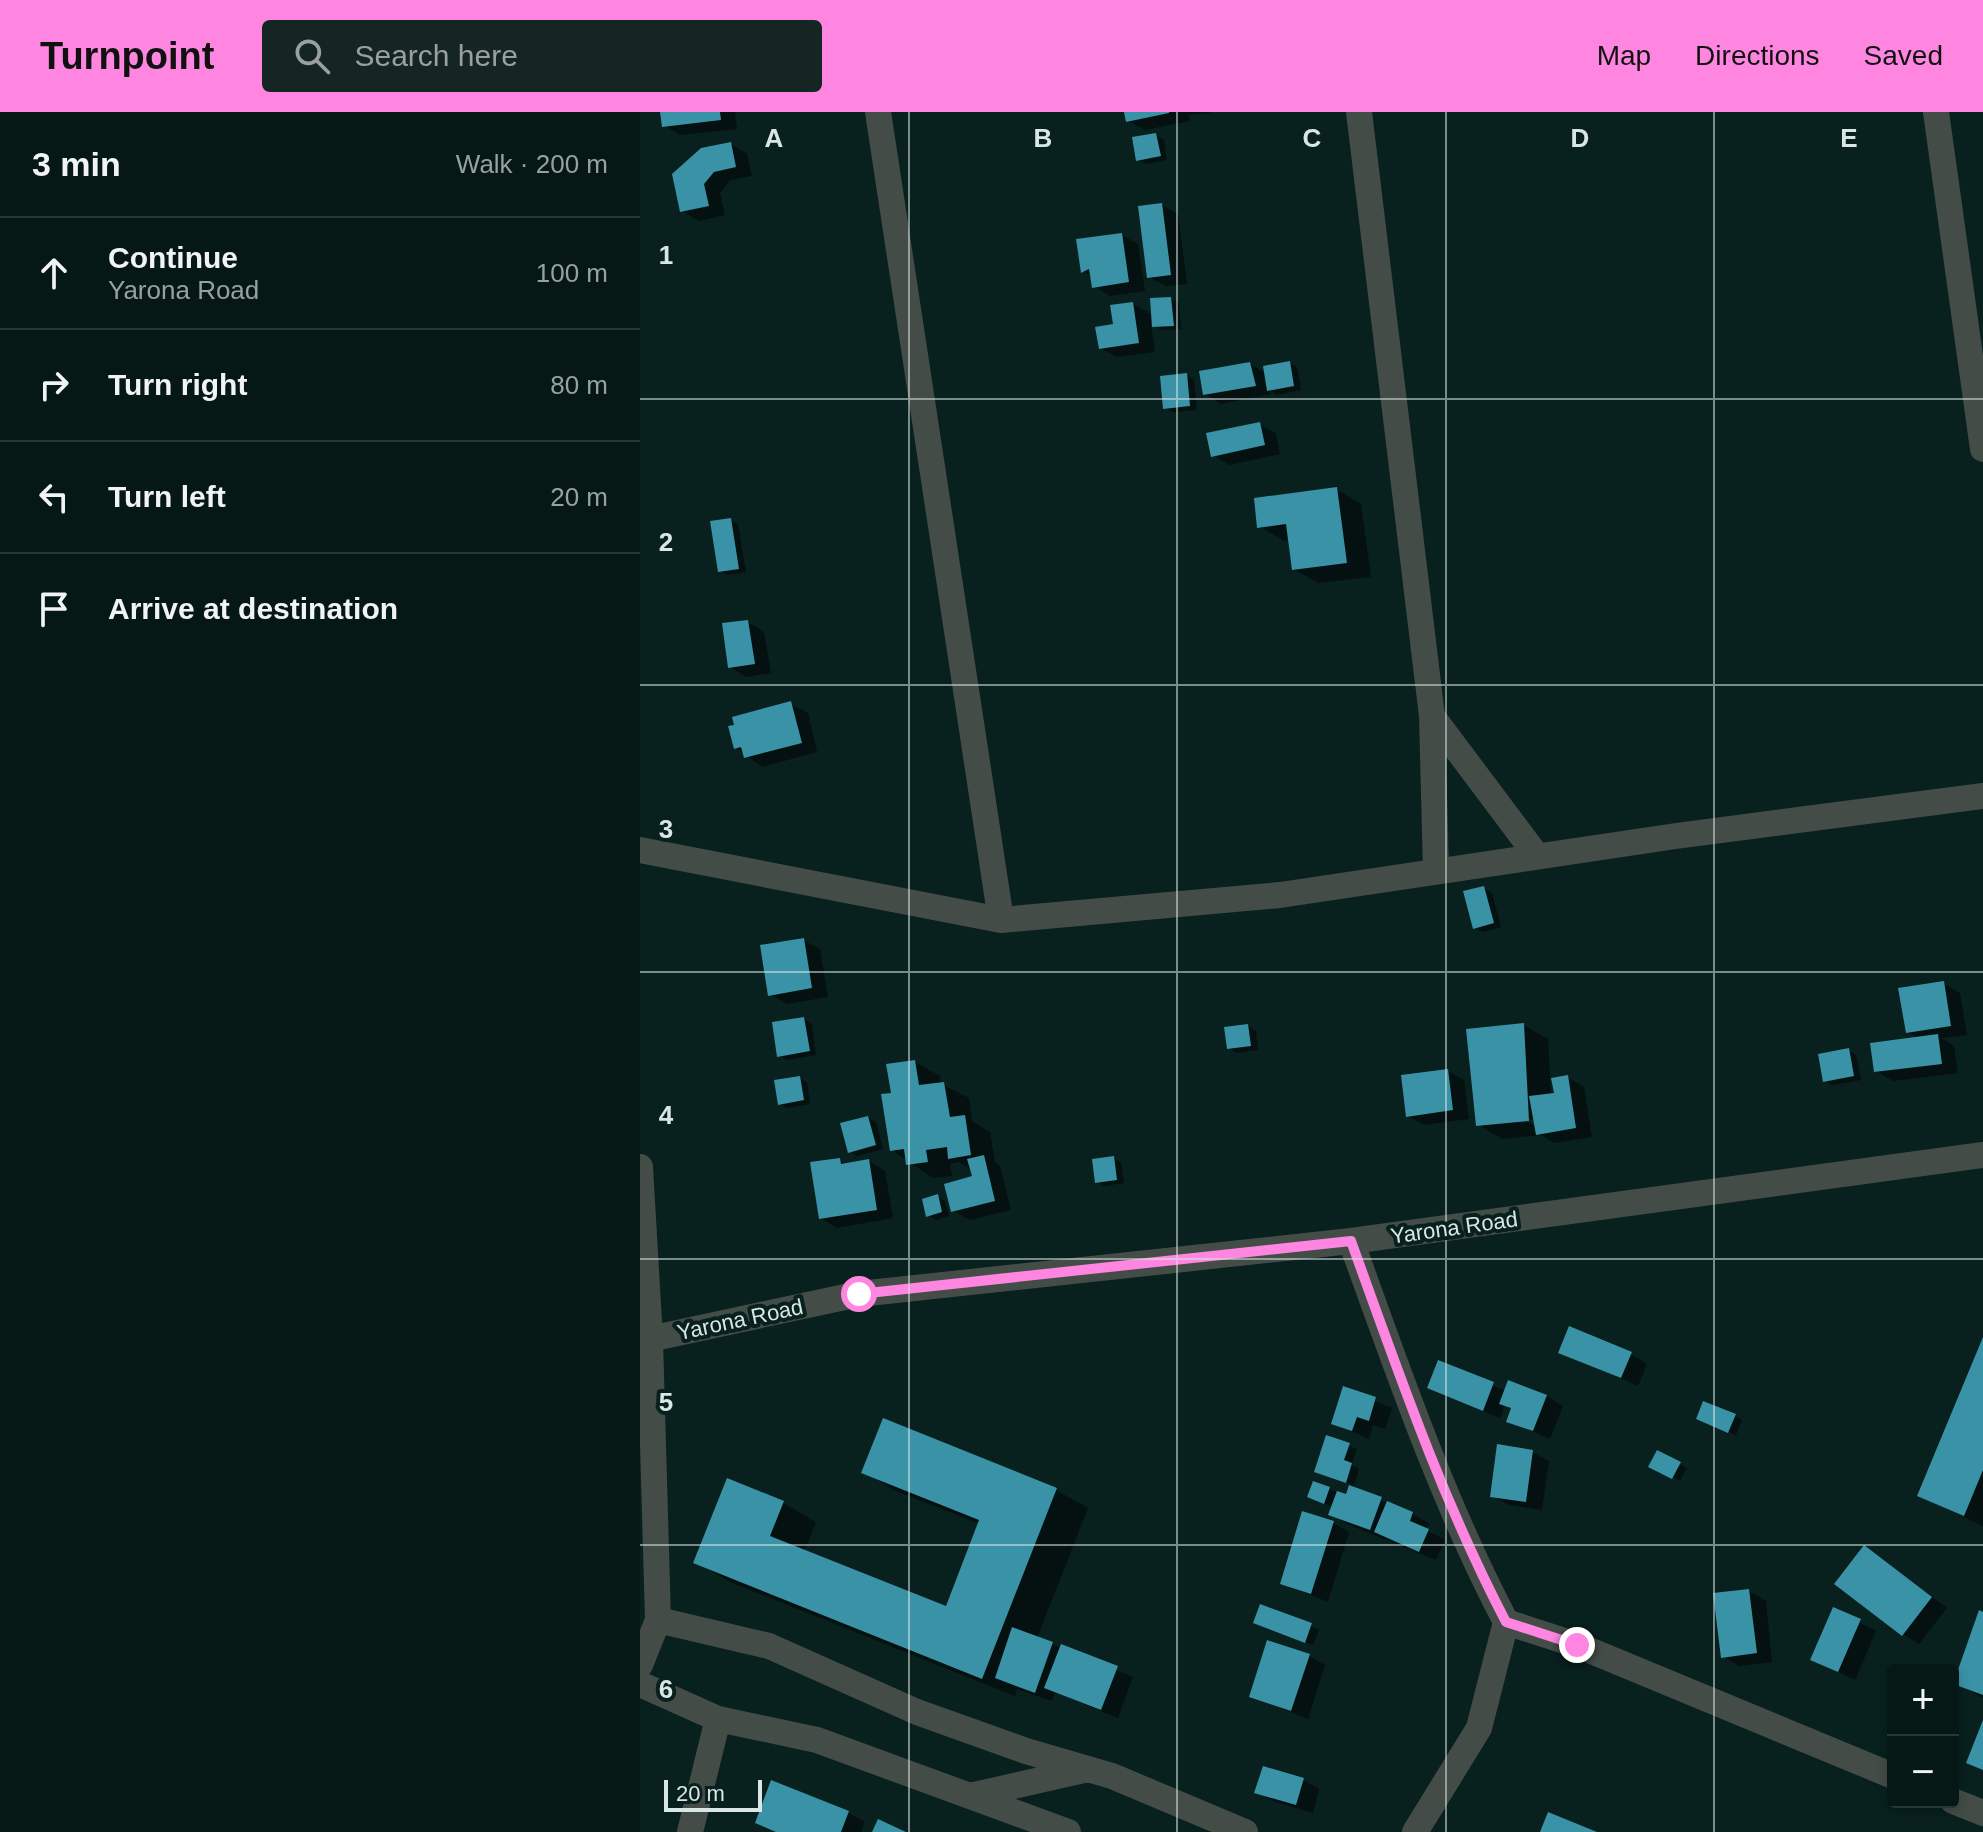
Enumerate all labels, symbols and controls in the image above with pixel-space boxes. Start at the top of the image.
search box [262,20,822,92]
icon: search [290,34,334,78]
text: Turnpoint [40,35,214,77]
text: Search here [354,39,518,72]
text: Map [1597,40,1651,71]
text: Directions [1695,40,1820,71]
text: Saved [1864,40,1943,71]
text: A [765,123,784,153]
text: B [1034,123,1052,153]
text: C [1303,123,1322,153]
text: D [1571,123,1589,153]
text: E [1840,123,1858,153]
text: 3 min [32,145,121,183]
text: Walk · 200 m [456,149,608,179]
text: 1 [659,240,673,270]
text: Continue [108,241,238,274]
icon: ahead [32,251,76,295]
text: 100 m [536,258,608,288]
text: Yarona Road [108,275,259,305]
icon: right [32,363,76,407]
text: Turn right [108,368,247,401]
text: 80 m [550,370,608,400]
icon: left [32,475,76,519]
text: Turn left [108,480,226,513]
text: 20 m [550,482,608,512]
text: 2 [659,527,673,557]
icon: arrive [32,587,76,631]
text: Arrive at destination [108,592,398,625]
text: 3 [659,814,673,844]
text: 4 [659,1100,674,1130]
street label: Yarona Road [1389,1206,1519,1249]
route start [841,1276,877,1312]
street label: Yarona Road [675,1294,805,1345]
text: 5 [659,1387,673,1417]
route end [1559,1627,1595,1663]
map controls [1887,1664,1959,1808]
button: + [1887,1664,1959,1736]
text: 6 [659,1674,673,1704]
button: − [1887,1736,1959,1808]
scale bar [664,1776,762,1812]
text: 20 m [676,1781,725,1806]

